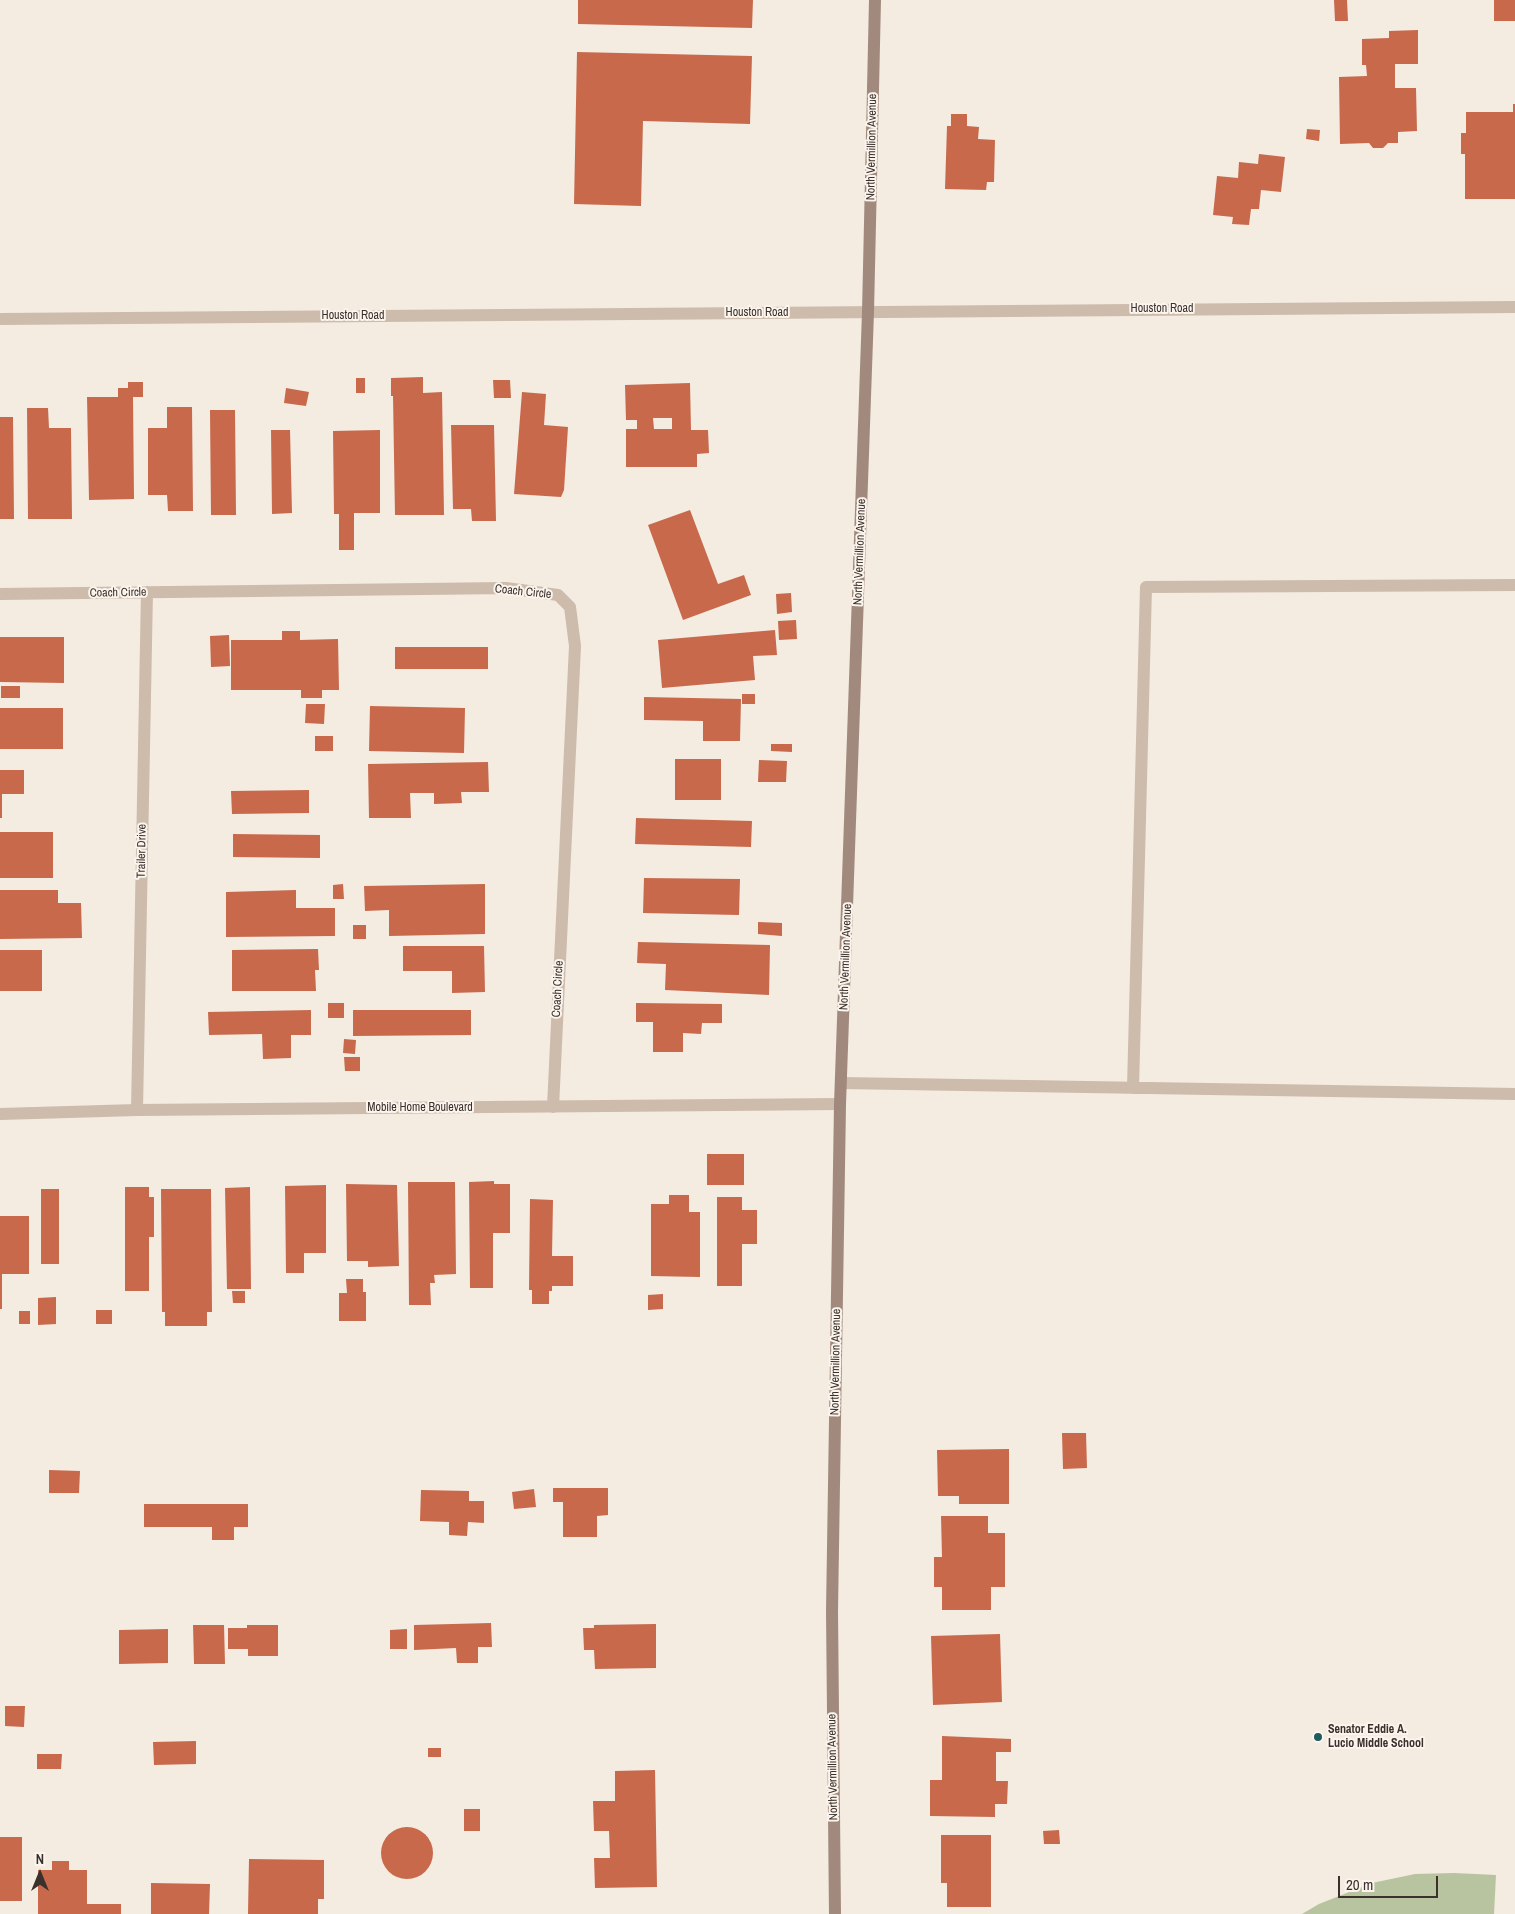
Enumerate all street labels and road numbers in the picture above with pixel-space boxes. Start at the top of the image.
street label: North Vermillion Avenue [864,94,880,200]
street label: Houston Road [1131,302,1193,316]
street label: Houston Road [726,306,788,320]
street label: Houston Road [322,309,384,323]
street label: North Vermillion Avenue [851,499,869,605]
street label: Coach Circle [494,582,552,602]
street label: Coach Circle [89,585,147,601]
street label: Trailer Drive [134,824,150,878]
street label: North Vermillion Avenue [837,904,855,1010]
street label: Coach Circle [549,960,567,1018]
street label: Mobile Home Boulevard [367,1101,473,1115]
street label: North Vermillion Avenue [828,1309,844,1415]
street label: North Vermillion Avenue [825,1714,841,1820]

